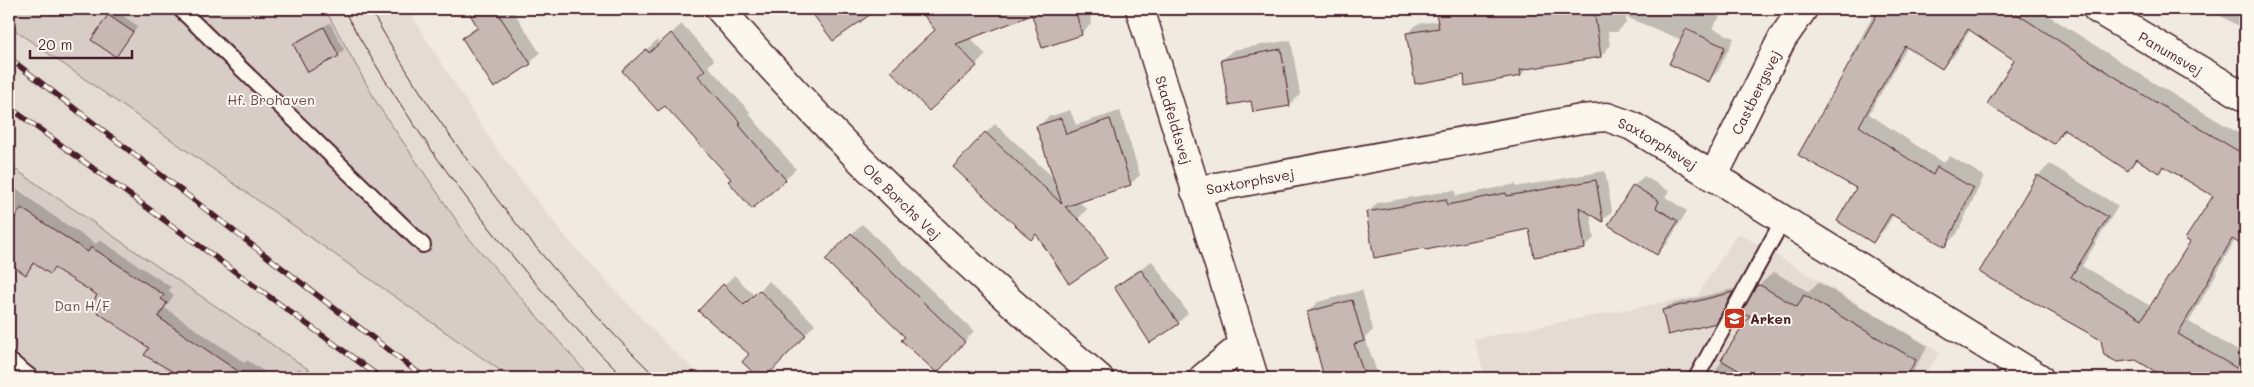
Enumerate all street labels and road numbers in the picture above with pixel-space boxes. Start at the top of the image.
street label: Panumsvej [2135,27,2207,79]
street label: Castbergsvej [1726,47,1785,137]
street label: Stadfeldtsvej [1152,73,1197,167]
street label: Saxtorphsvej [1616,112,1701,174]
street label: Ole Borchs Vej [859,159,946,243]
street label: Saxtorphsvej [1204,163,1296,198]

